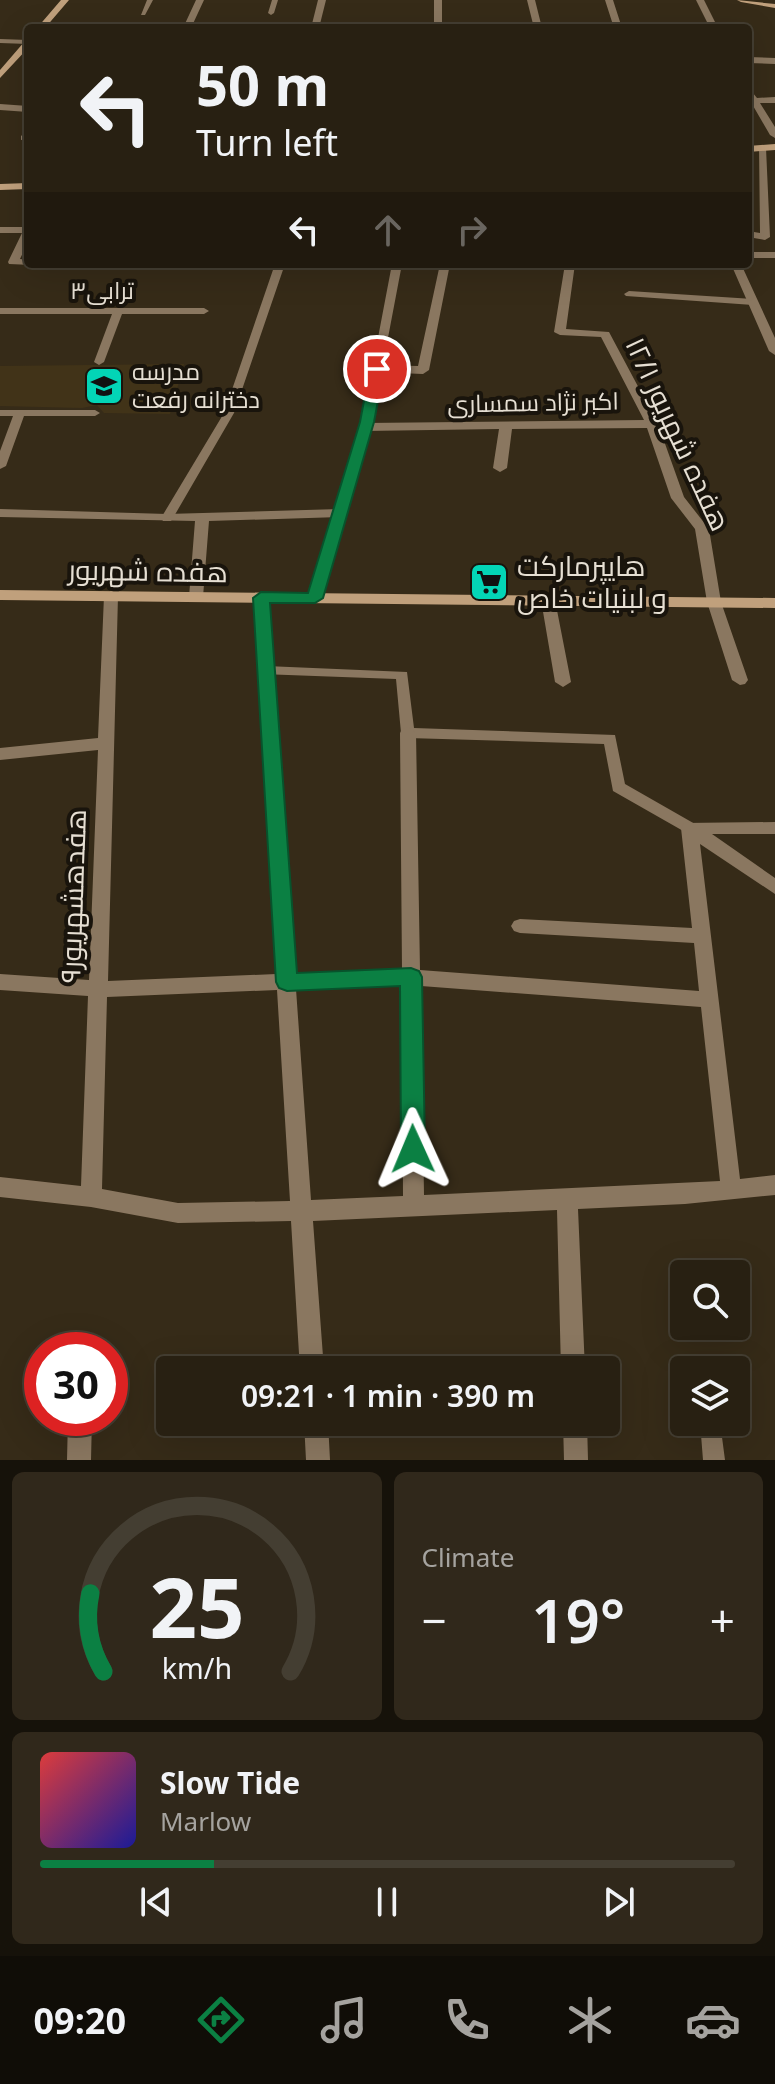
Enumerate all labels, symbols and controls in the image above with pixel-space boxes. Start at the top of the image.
text: 50 m [196,46,329,122]
icon: left [64,56,168,160]
text: Turn left [196,118,338,167]
icon: left [282,208,326,252]
icon: ahead [366,208,410,252]
icon: right [450,208,494,252]
street label: ترابی۳ [70,273,135,306]
street label: هفده شهریور ۱۲/۱ [617,331,740,537]
pin [343,335,411,403]
icon: arrive [355,347,399,391]
place label: مدرسه دخترانه رفعت [132,354,260,415]
school or university icon: مدرسه دخترانه رفعت [83,365,125,407]
street label: اکبر نژاد سمساری [447,384,619,419]
place label: هایپرمارکت و لبنیات خاص [517,546,667,616]
street label: هفده شهریور [66,550,228,590]
supermarket icon: هایپرمارکت و لبنیات خاص [468,561,510,603]
street label: هفدهشهریور۹ [50,808,94,984]
position arrow [371,1107,455,1191]
map controls [670,1260,750,1436]
button: search [670,1260,750,1340]
speed limit sign: 30 [24,1332,128,1436]
button: layers [670,1356,750,1436]
text: 09:21 · 1 min · 390 m [241,1375,535,1416]
text: Climate [422,1539,514,1575]
text: 25 [149,1549,244,1662]
text: 19° [531,1579,625,1661]
text: − [422,1590,447,1650]
text: + [710,1590,735,1650]
text: km/h [162,1648,232,1687]
text: Slow Tide [160,1762,300,1803]
text: Marlow [160,1803,251,1839]
icon: previous [134,1880,178,1924]
icon: pause [365,1880,409,1924]
icon: next [597,1880,641,1924]
icon: directions [193,1992,249,2048]
icon: music [316,1992,372,2048]
icon: phone [439,1992,495,2048]
icon: climate [562,1992,618,2048]
icon: car [685,1992,741,2048]
text: 09:20 [34,1996,126,2045]

